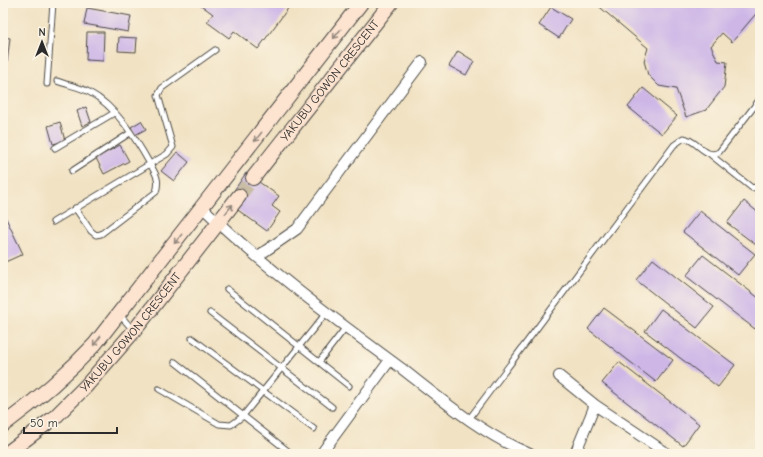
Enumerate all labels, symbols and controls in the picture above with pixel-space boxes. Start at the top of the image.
street label: YAKUBU GOWON CRESCENT [278,17,382,144]
north arrow [22,22,62,62]
text: N [38,26,46,39]
one-way arrow [333,28,342,39]
one-way arrow [254,131,262,142]
one-way arrow [225,203,233,214]
one-way arrow [173,234,182,245]
street label: YAKUBU GOWON CRESCENT [77,269,184,395]
one-way arrow [93,335,101,346]
scale bar [24,409,117,435]
text: 50 m [30,416,58,430]

